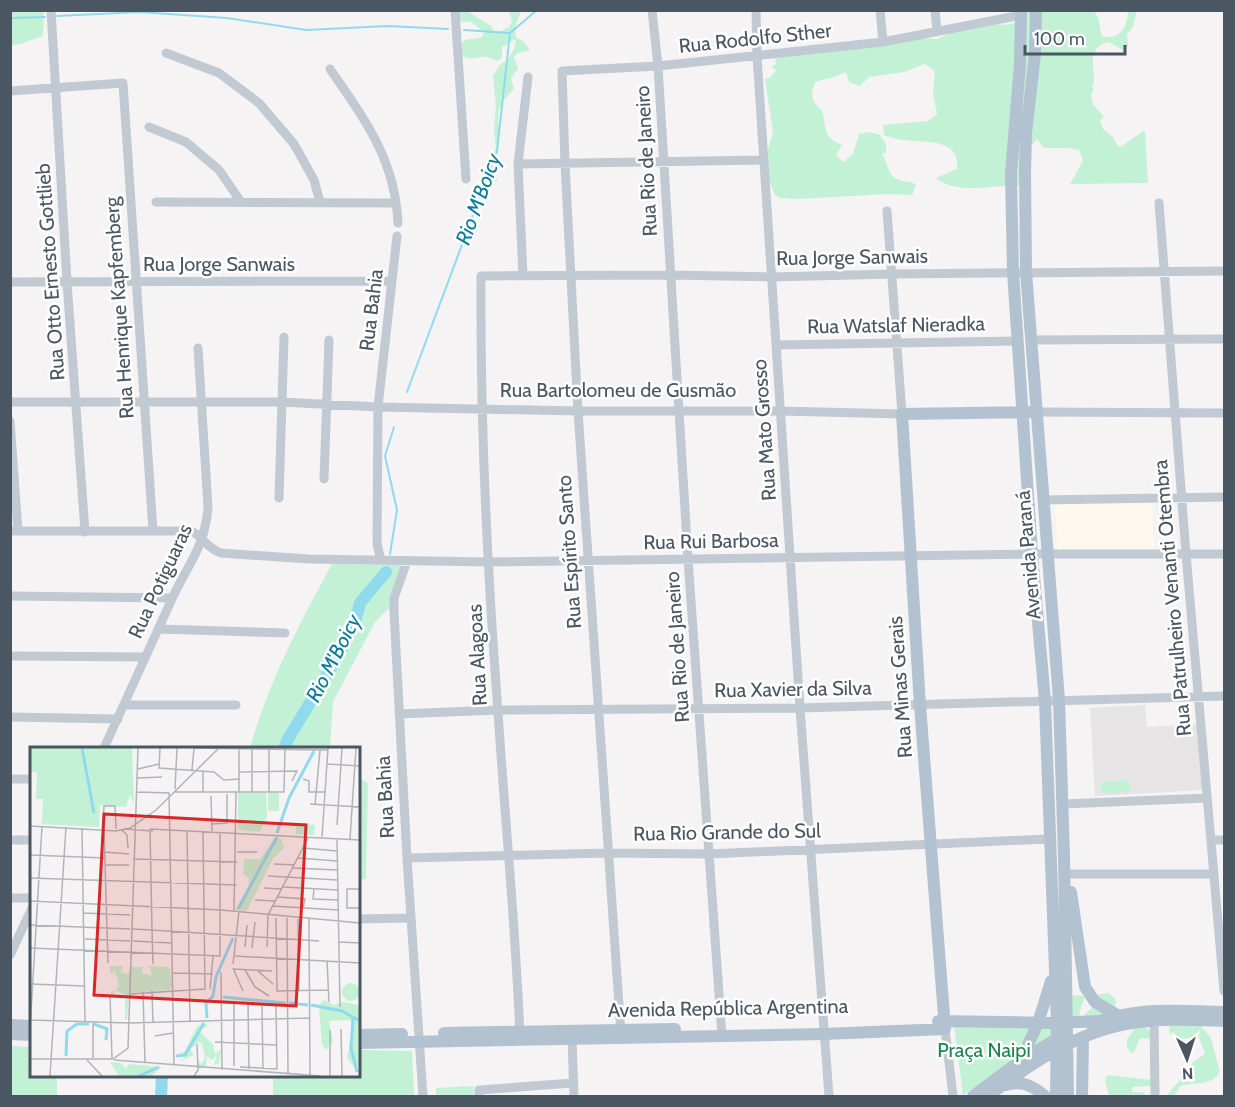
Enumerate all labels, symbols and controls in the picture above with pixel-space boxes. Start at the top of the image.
street label: Rua Rodolfo Sther [677,18,833,58]
scale bar [1025,18,1126,56]
text: 100 m [1034,28,1085,50]
street label: Rua Rio de Janeiro [630,85,662,237]
water label: Rio M'Boicy [450,149,506,248]
street label: Rua Otto Ernesto Gottlieb [30,163,70,381]
street label: Rua Henrique Kapfemberg [99,195,139,420]
street label: Rua Jorge Sanwais [776,244,928,270]
street label: Rua Jorge Sanwais [143,252,295,276]
street label: Rua Bahia [354,267,388,352]
street label: Rua Watslaf Nieradka [807,311,986,339]
street label: Rua Mato Grosso [747,358,781,502]
street label: Rua Bartolomeu de Gusmão [500,378,736,402]
street label: Rua Patrulheiro Venanti Otembra [1148,458,1196,737]
street label: Rua Espírito Santo [552,474,586,630]
street label: Avenida Paraná [1010,489,1046,621]
street label: Rua Potiguaras [123,520,197,642]
street label: Rua Rui Barbosa [643,528,779,554]
street label: Rua Rio de Janeiro [660,571,694,723]
street label: Rua Alagoas [462,604,492,706]
water label: Rio M'Boicy [300,609,366,706]
street label: Rua Minas Gerais [883,615,917,759]
street label: Rua Xavier da Silva [714,676,872,702]
inset map [30,747,360,1077]
street label: Rua Bahia [371,755,399,839]
street label: Rua Rio Grande do Sul [633,818,821,846]
street label: Avenida República Argentina [608,994,849,1022]
north arrow [1157,1029,1217,1089]
park label: Praça Naipi [937,1038,1031,1062]
text: N [1182,1064,1194,1083]

